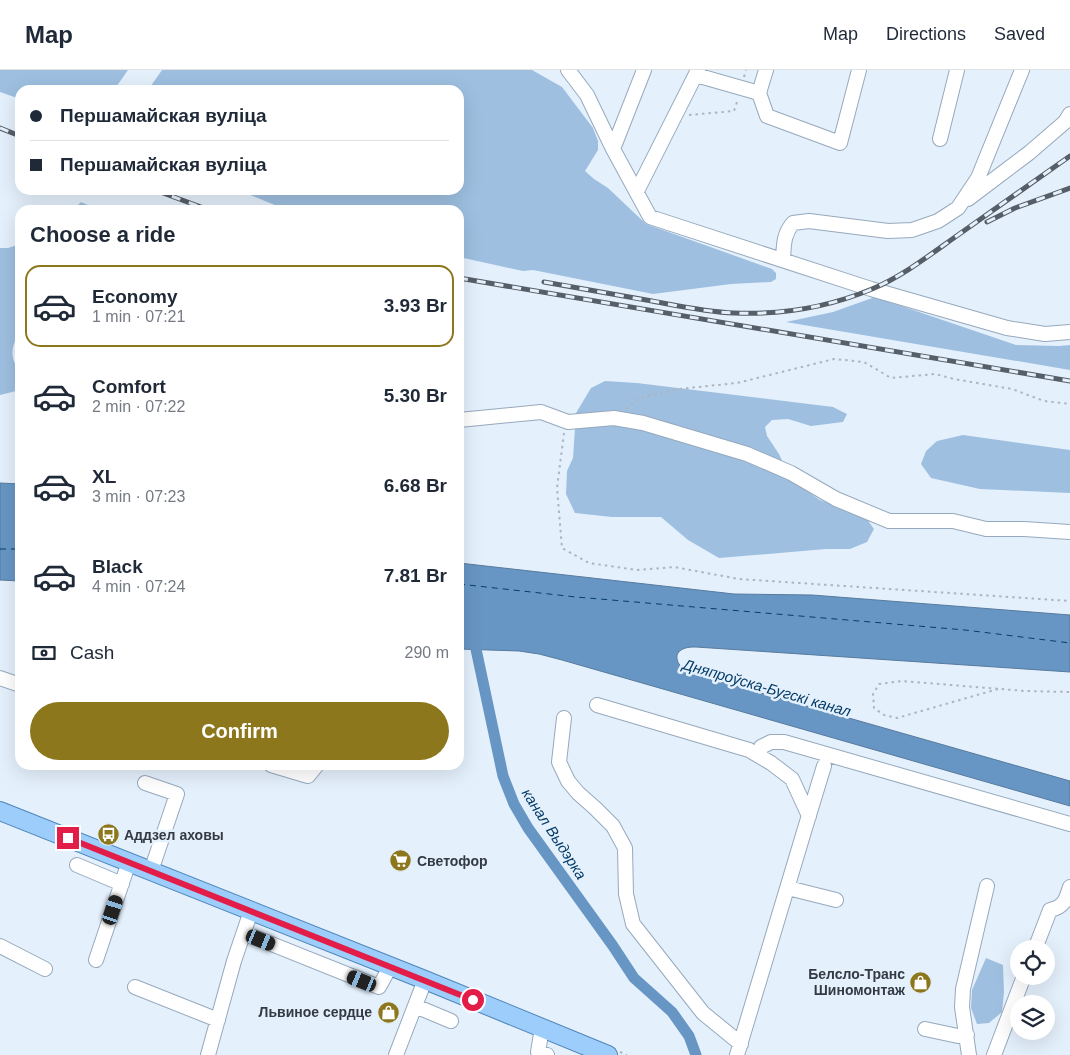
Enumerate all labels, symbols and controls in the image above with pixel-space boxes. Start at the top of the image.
text: Map [25,21,73,48]
text: Map [823,24,858,44]
text: Directions [886,24,966,44]
text: Saved [994,24,1045,44]
text: Першамайская вуліца [60,105,267,126]
text: Першамайская вуліца [60,154,267,175]
text: Choose a ride [30,222,175,247]
icon: car [32,284,77,329]
text: Economy [92,286,178,307]
text: 3.93 Br [384,295,447,316]
text: 1 min · 07:21 [92,308,185,325]
icon: car [32,374,77,419]
text: Comfort [92,376,166,397]
text: 5.30 Br [384,385,447,406]
text: 2 min · 07:22 [92,398,185,415]
icon: car [32,464,77,509]
text: XL [92,466,116,487]
text: 6.68 Br [384,475,447,496]
text: 3 min · 07:23 [92,488,185,505]
icon: car [32,554,77,599]
text: Black [92,556,143,577]
text: 7.81 Br [384,565,447,586]
text: 4 min · 07:24 [92,578,185,595]
icon: cash [30,639,58,667]
text: Cash [70,642,114,663]
text: 290 m [405,644,449,661]
water label: Дняпроўска-Бугскі канал [679,655,854,720]
button: Confirm [30,702,449,760]
water label: канал Выдэрка [519,785,590,882]
bus stop icon: Аддзел аховы [96,823,120,847]
route end [57,827,79,849]
place label: Аддзел аховы [124,827,224,843]
supermarket icon: Светофор [389,849,413,873]
place label: Светофор [417,853,488,869]
car [101,893,124,927]
car [244,927,277,953]
map controls [1010,940,1055,1040]
button: locate [1010,940,1055,985]
place label: Белсло-Транс Шиномонтаж [808,966,906,998]
car [345,968,378,994]
shop icon: Белсло-Транс Шиномонтаж [909,970,933,994]
route start [462,989,484,1011]
button: layers [1010,995,1055,1040]
shop icon: Львиное сердце [376,1000,400,1024]
place label: Львиное сердце [259,1004,372,1020]

